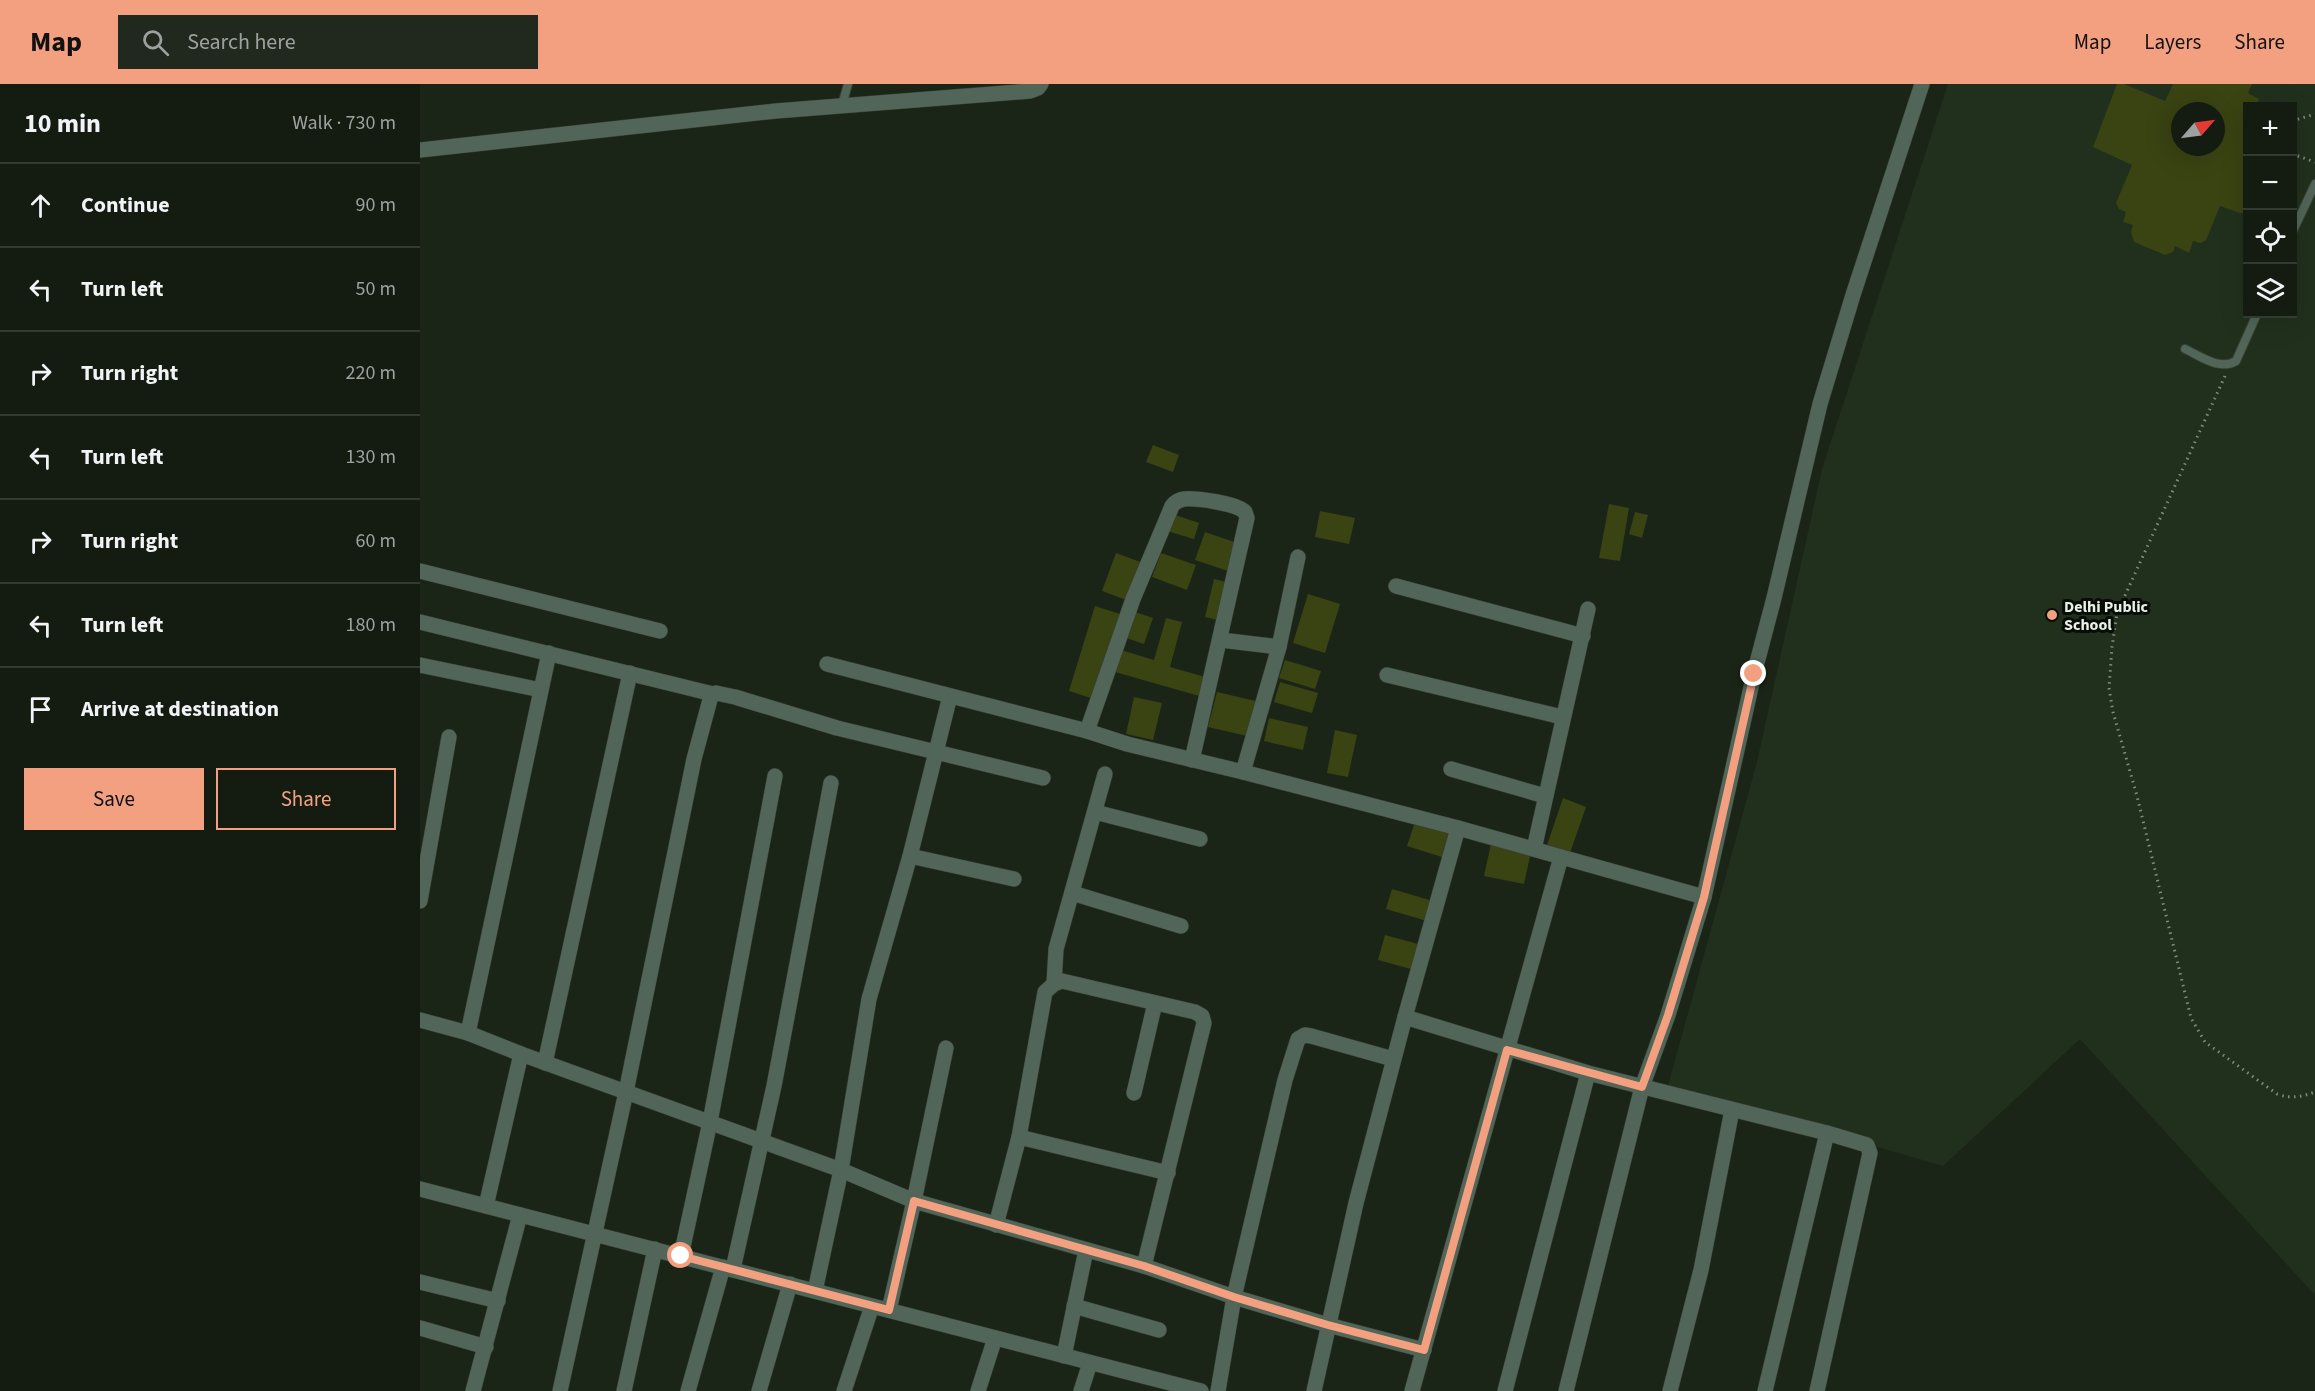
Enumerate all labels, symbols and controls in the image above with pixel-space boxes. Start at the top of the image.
search box [118,15,538,69]
text: Map [30,22,82,62]
icon: search [139,26,172,59]
text: Search here [187,26,296,58]
text: Map [2074,27,2111,57]
text: Layers [2144,27,2201,57]
text: Share [2234,27,2285,57]
north arrow [2171,102,2225,156]
map controls [2243,102,2297,318]
button: + [2243,102,2297,156]
text: 10 min [24,105,101,142]
text: Walk · 730 m [292,109,396,137]
button: − [2243,156,2297,210]
icon: ahead [24,189,57,222]
text: Continue [81,189,170,221]
text: 90 m [356,191,396,219]
button: locate [2243,210,2297,264]
button: layers [2243,264,2297,318]
icon: left [24,273,57,306]
text: Turn left [81,273,163,305]
text: 50 m [356,275,396,303]
icon: right [24,357,57,390]
text: Turn right [81,357,178,389]
text: 220 m [346,359,396,387]
icon: left [24,441,57,474]
text: Turn left [81,441,163,473]
text: 130 m [346,443,396,471]
icon: right [24,525,57,558]
text: Turn right [81,525,178,557]
text: 60 m [356,527,396,555]
place label: Delhi Public School [2064,596,2149,636]
marker: Delhi Public School [2045,608,2059,622]
icon: left [24,609,57,642]
text: Turn left [81,609,163,641]
text: 180 m [346,611,396,639]
route end [1740,660,1766,686]
icon: arrive [24,693,57,726]
text: Arrive at destination [81,693,279,725]
button: Save [24,768,204,830]
button: Share [216,768,396,830]
route start [667,1242,693,1268]

